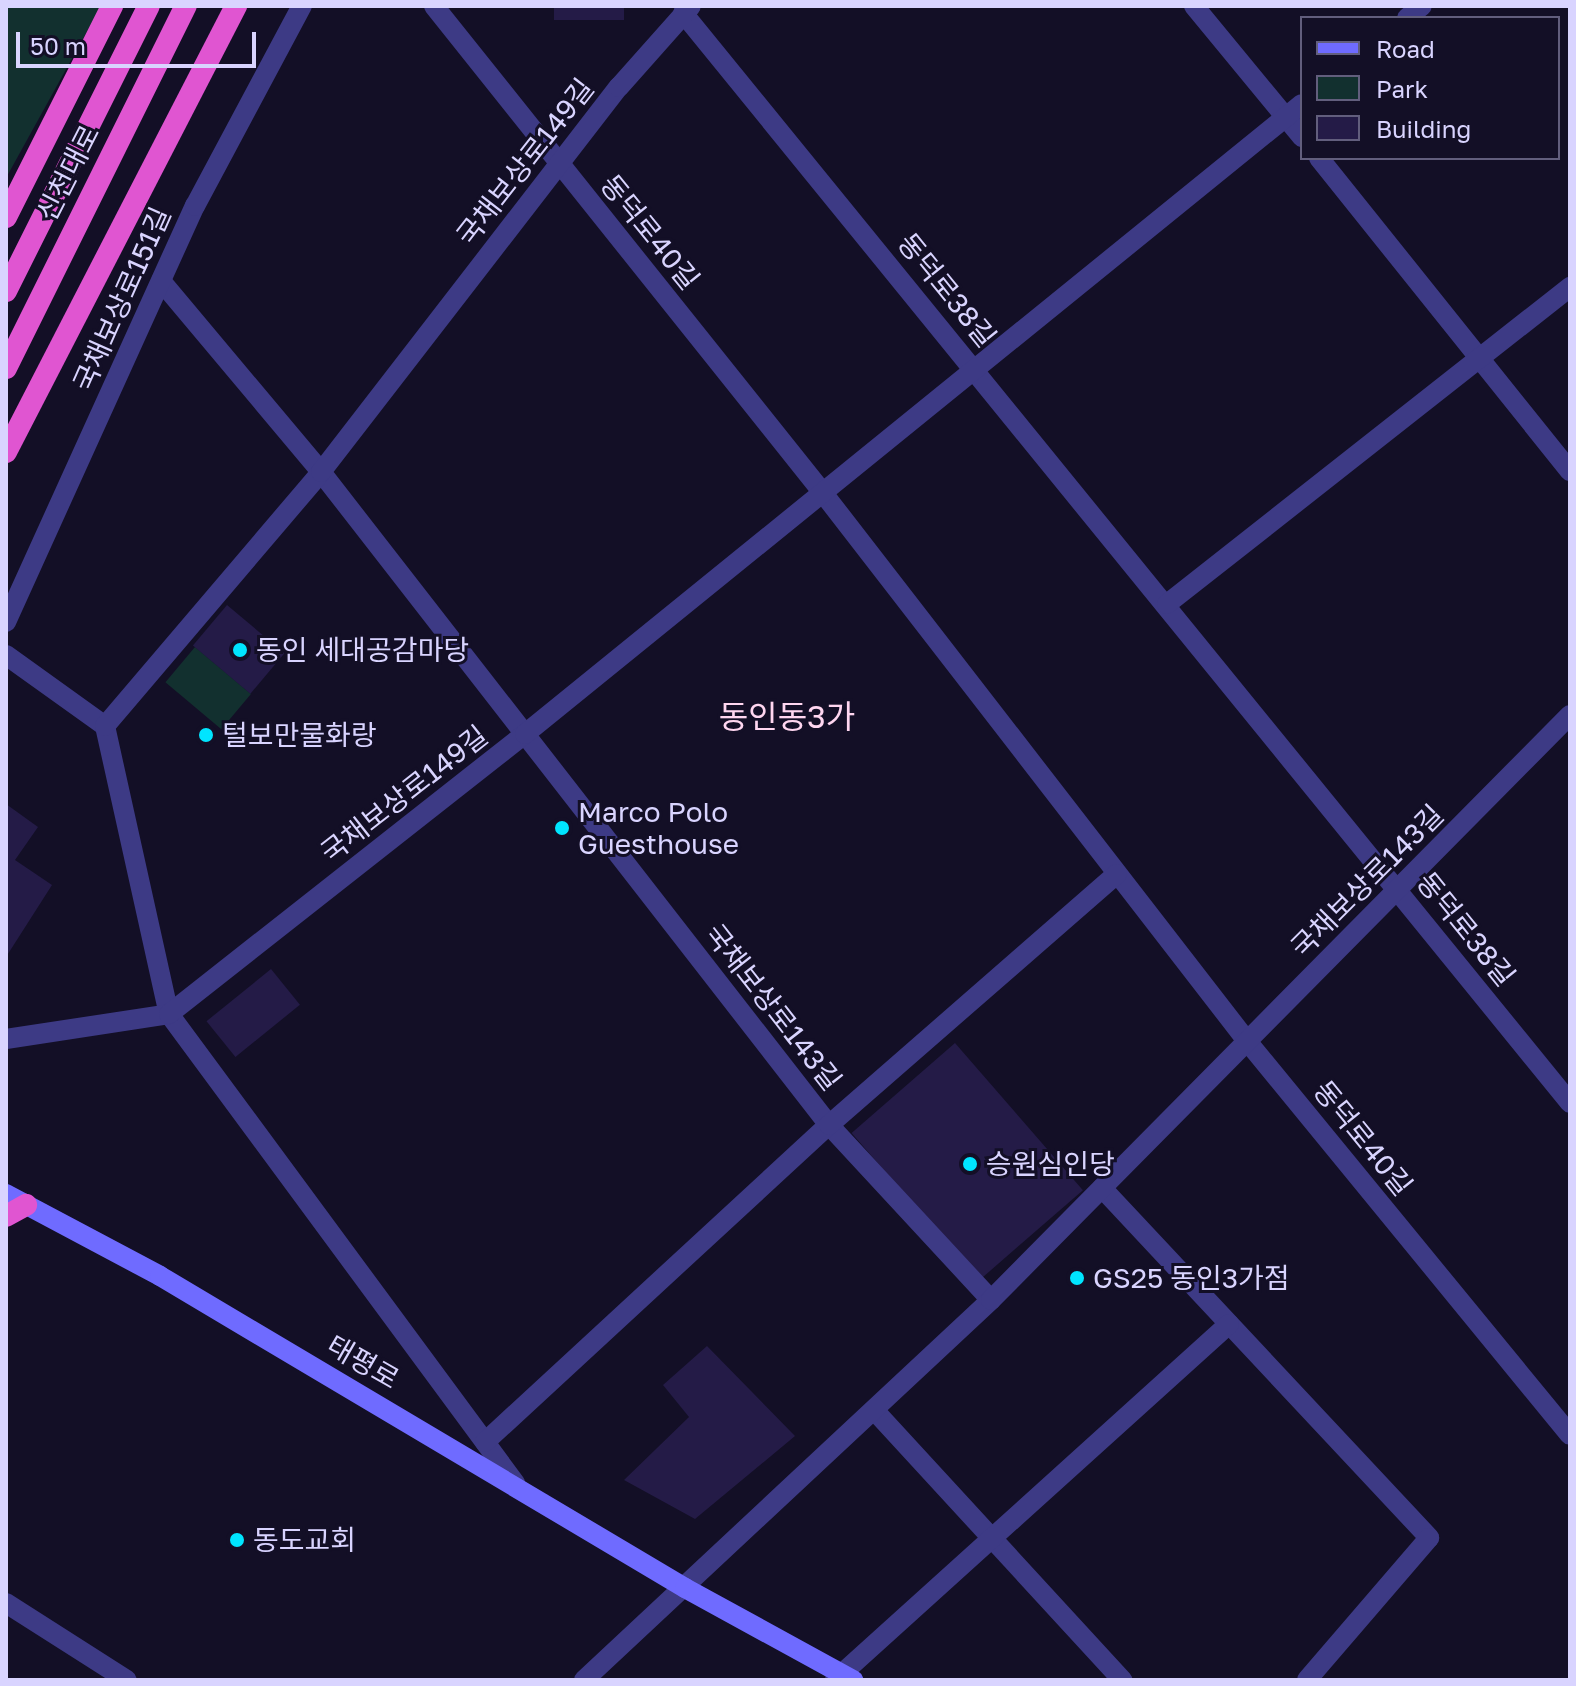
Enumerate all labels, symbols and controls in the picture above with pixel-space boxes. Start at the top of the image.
scale bar [20,16,260,66]
legend [1300,16,1560,160]
text: 50 m [30,31,86,60]
text: Road [1376,34,1435,63]
street label: 국채보상로149길 [450,72,600,252]
text: Park [1376,74,1428,103]
text: Building [1376,114,1471,143]
street label: 신천대로 [30,119,106,227]
street label: 동덕로40길 [594,168,706,296]
street label: 국채보상로151길 [66,202,178,396]
street label: 동덕로38길 [891,226,1003,354]
place label: 동인 세대공감마당 [256,633,469,667]
marker: 동인 세대공감마당 [231,641,249,659]
district label: 동인동3가 [719,697,855,735]
place label: 털보만물화랑 [222,718,377,752]
street label: 국채보상로149길 [314,719,494,869]
marker: 털보만물화랑 [197,726,215,744]
place label: Marco Polo Guesthouse [578,795,739,861]
street label: 국채보상로143길 [1284,798,1450,964]
marker: Marco Polo Guesthouse [553,819,571,837]
street label: 동덕로38길 [1410,865,1522,993]
street label: 국채보상로143길 [698,917,848,1097]
street label: 동덕로40길 [1307,1074,1419,1202]
place label: 승원심인당 [986,1147,1115,1181]
marker: 승원심인당 [961,1155,979,1173]
place label: GS25 동인3가점 [1093,1261,1290,1295]
marker: GS25 동인3가점 [1068,1269,1086,1287]
street label: 태평로 [321,1328,405,1396]
place label: 동도교회 [253,1523,356,1557]
marker: 동도교회 [228,1531,246,1549]

